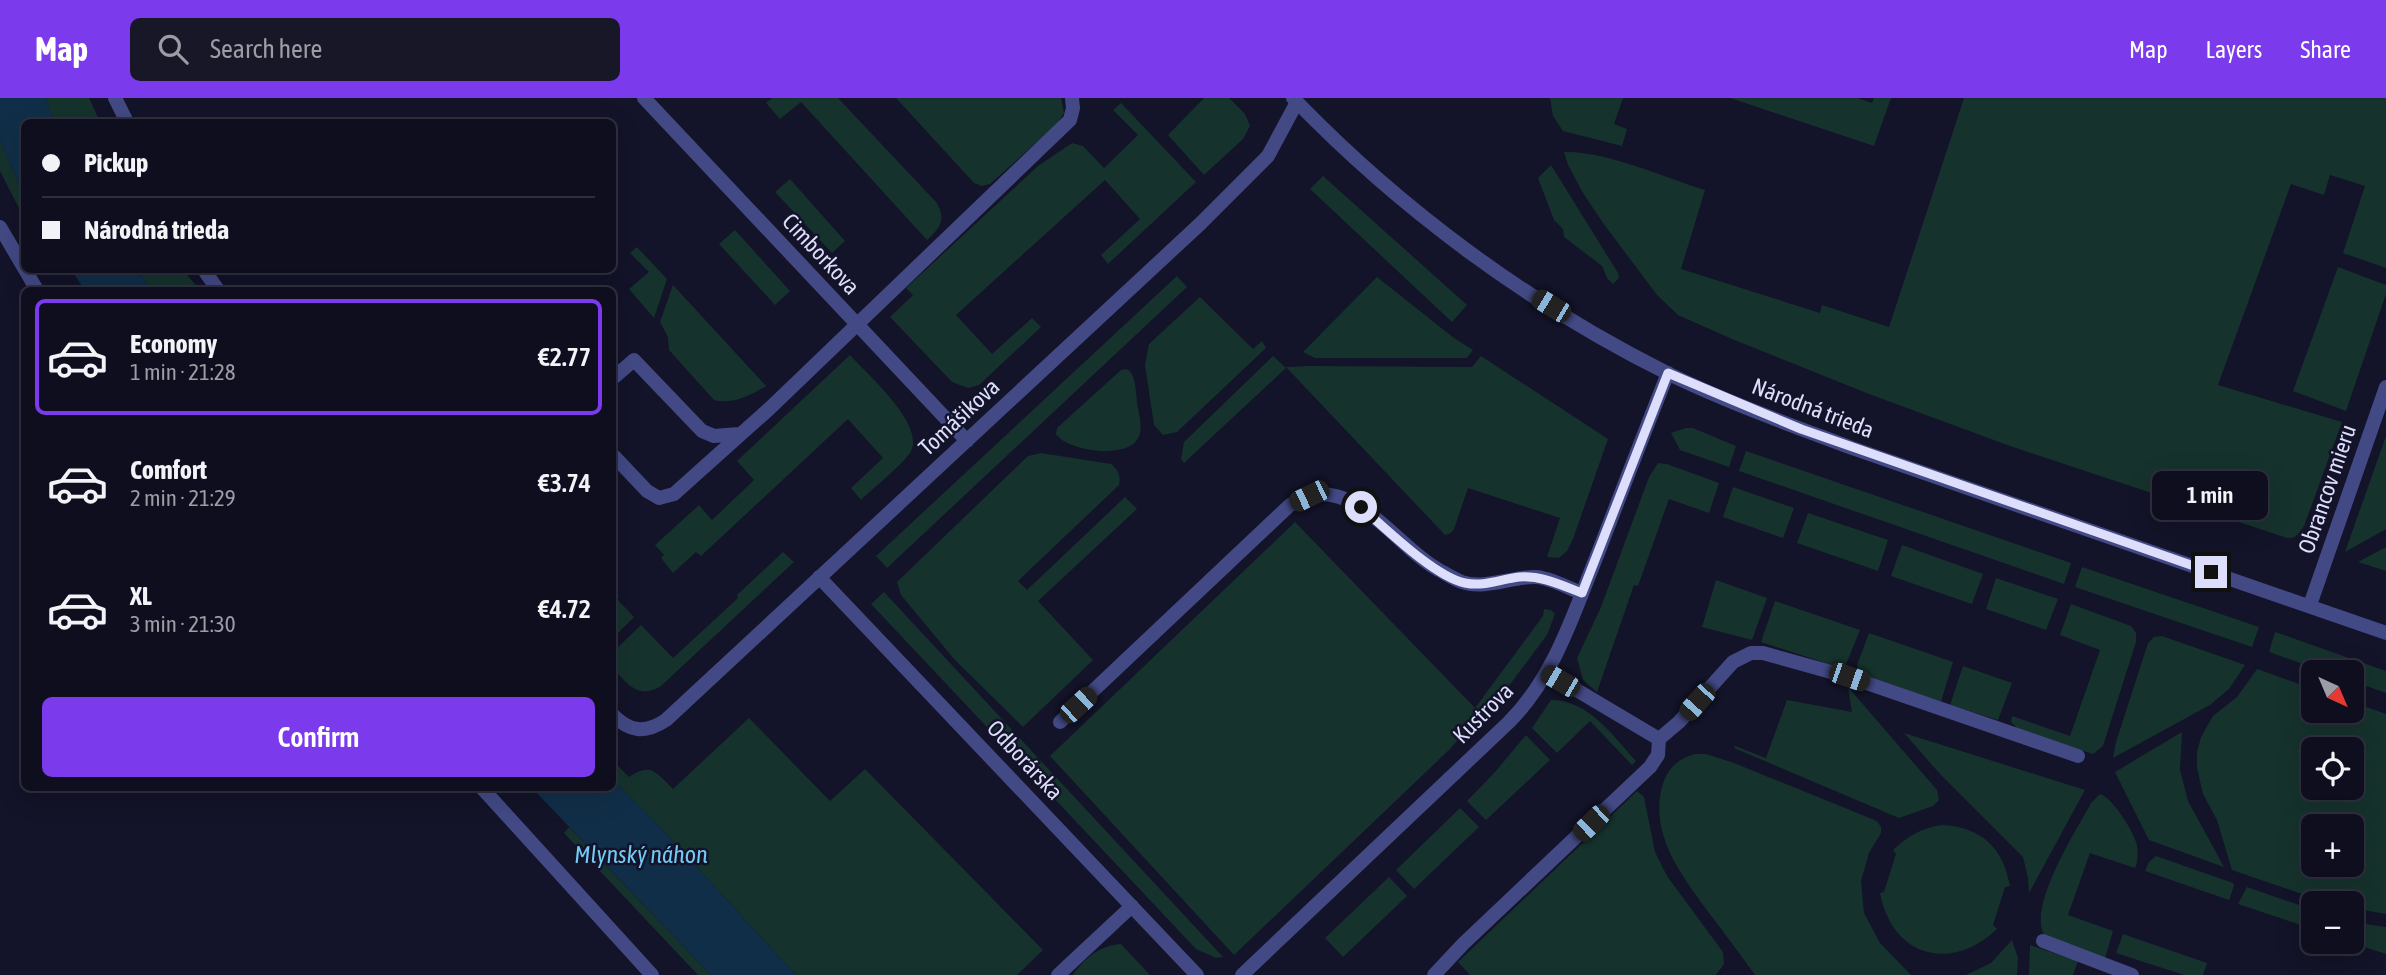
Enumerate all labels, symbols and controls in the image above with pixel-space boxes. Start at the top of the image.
search box [130,18,620,81]
text: Map [35,30,88,68]
icon: search [154,30,192,68]
text: Search here [210,34,322,64]
text: Map [2129,36,2168,63]
text: Layers [2206,36,2262,63]
text: Share [2300,36,2351,63]
text: Pickup [84,148,148,178]
street label: Cimborkova [777,208,865,300]
text: Národná trieda [84,215,229,245]
car [1528,286,1575,326]
icon: car [46,326,109,389]
text: Economy [130,329,217,359]
text: €2.77 [538,342,591,372]
text: 1 min · 21:28 [130,359,236,385]
street label: Tomášikova [913,373,1005,461]
street label: Národná trieda [1748,373,1878,443]
street label: Obrancov mieru [2293,421,2361,557]
icon: car [46,452,109,515]
text: Comfort [130,455,207,485]
text: €3.74 [538,468,591,498]
callout: 1 min [2153,470,2269,519]
car [1286,477,1333,515]
text: 1 min [2187,482,2233,508]
text: 2 min · 21:29 [130,485,236,511]
route start [1345,491,1377,523]
route end [2195,556,2227,588]
icon: car [46,578,109,641]
text: XL [130,581,152,611]
text: €4.72 [538,594,591,624]
text: 3 min · 21:30 [130,611,236,637]
car [1826,660,1873,694]
north arrow [2301,660,2364,723]
map controls [2301,660,2364,954]
car [1537,661,1584,701]
street label: Kustrova [1448,678,1518,748]
car [1676,679,1719,725]
car [1056,683,1101,727]
button: Confirm [42,697,595,777]
street label: Odborárska [982,715,1068,805]
button: locate [2301,737,2364,800]
car [1569,801,1614,845]
button: + [2301,814,2364,877]
water label: Mlynský náhon [574,841,708,868]
button: − [2301,891,2364,954]

